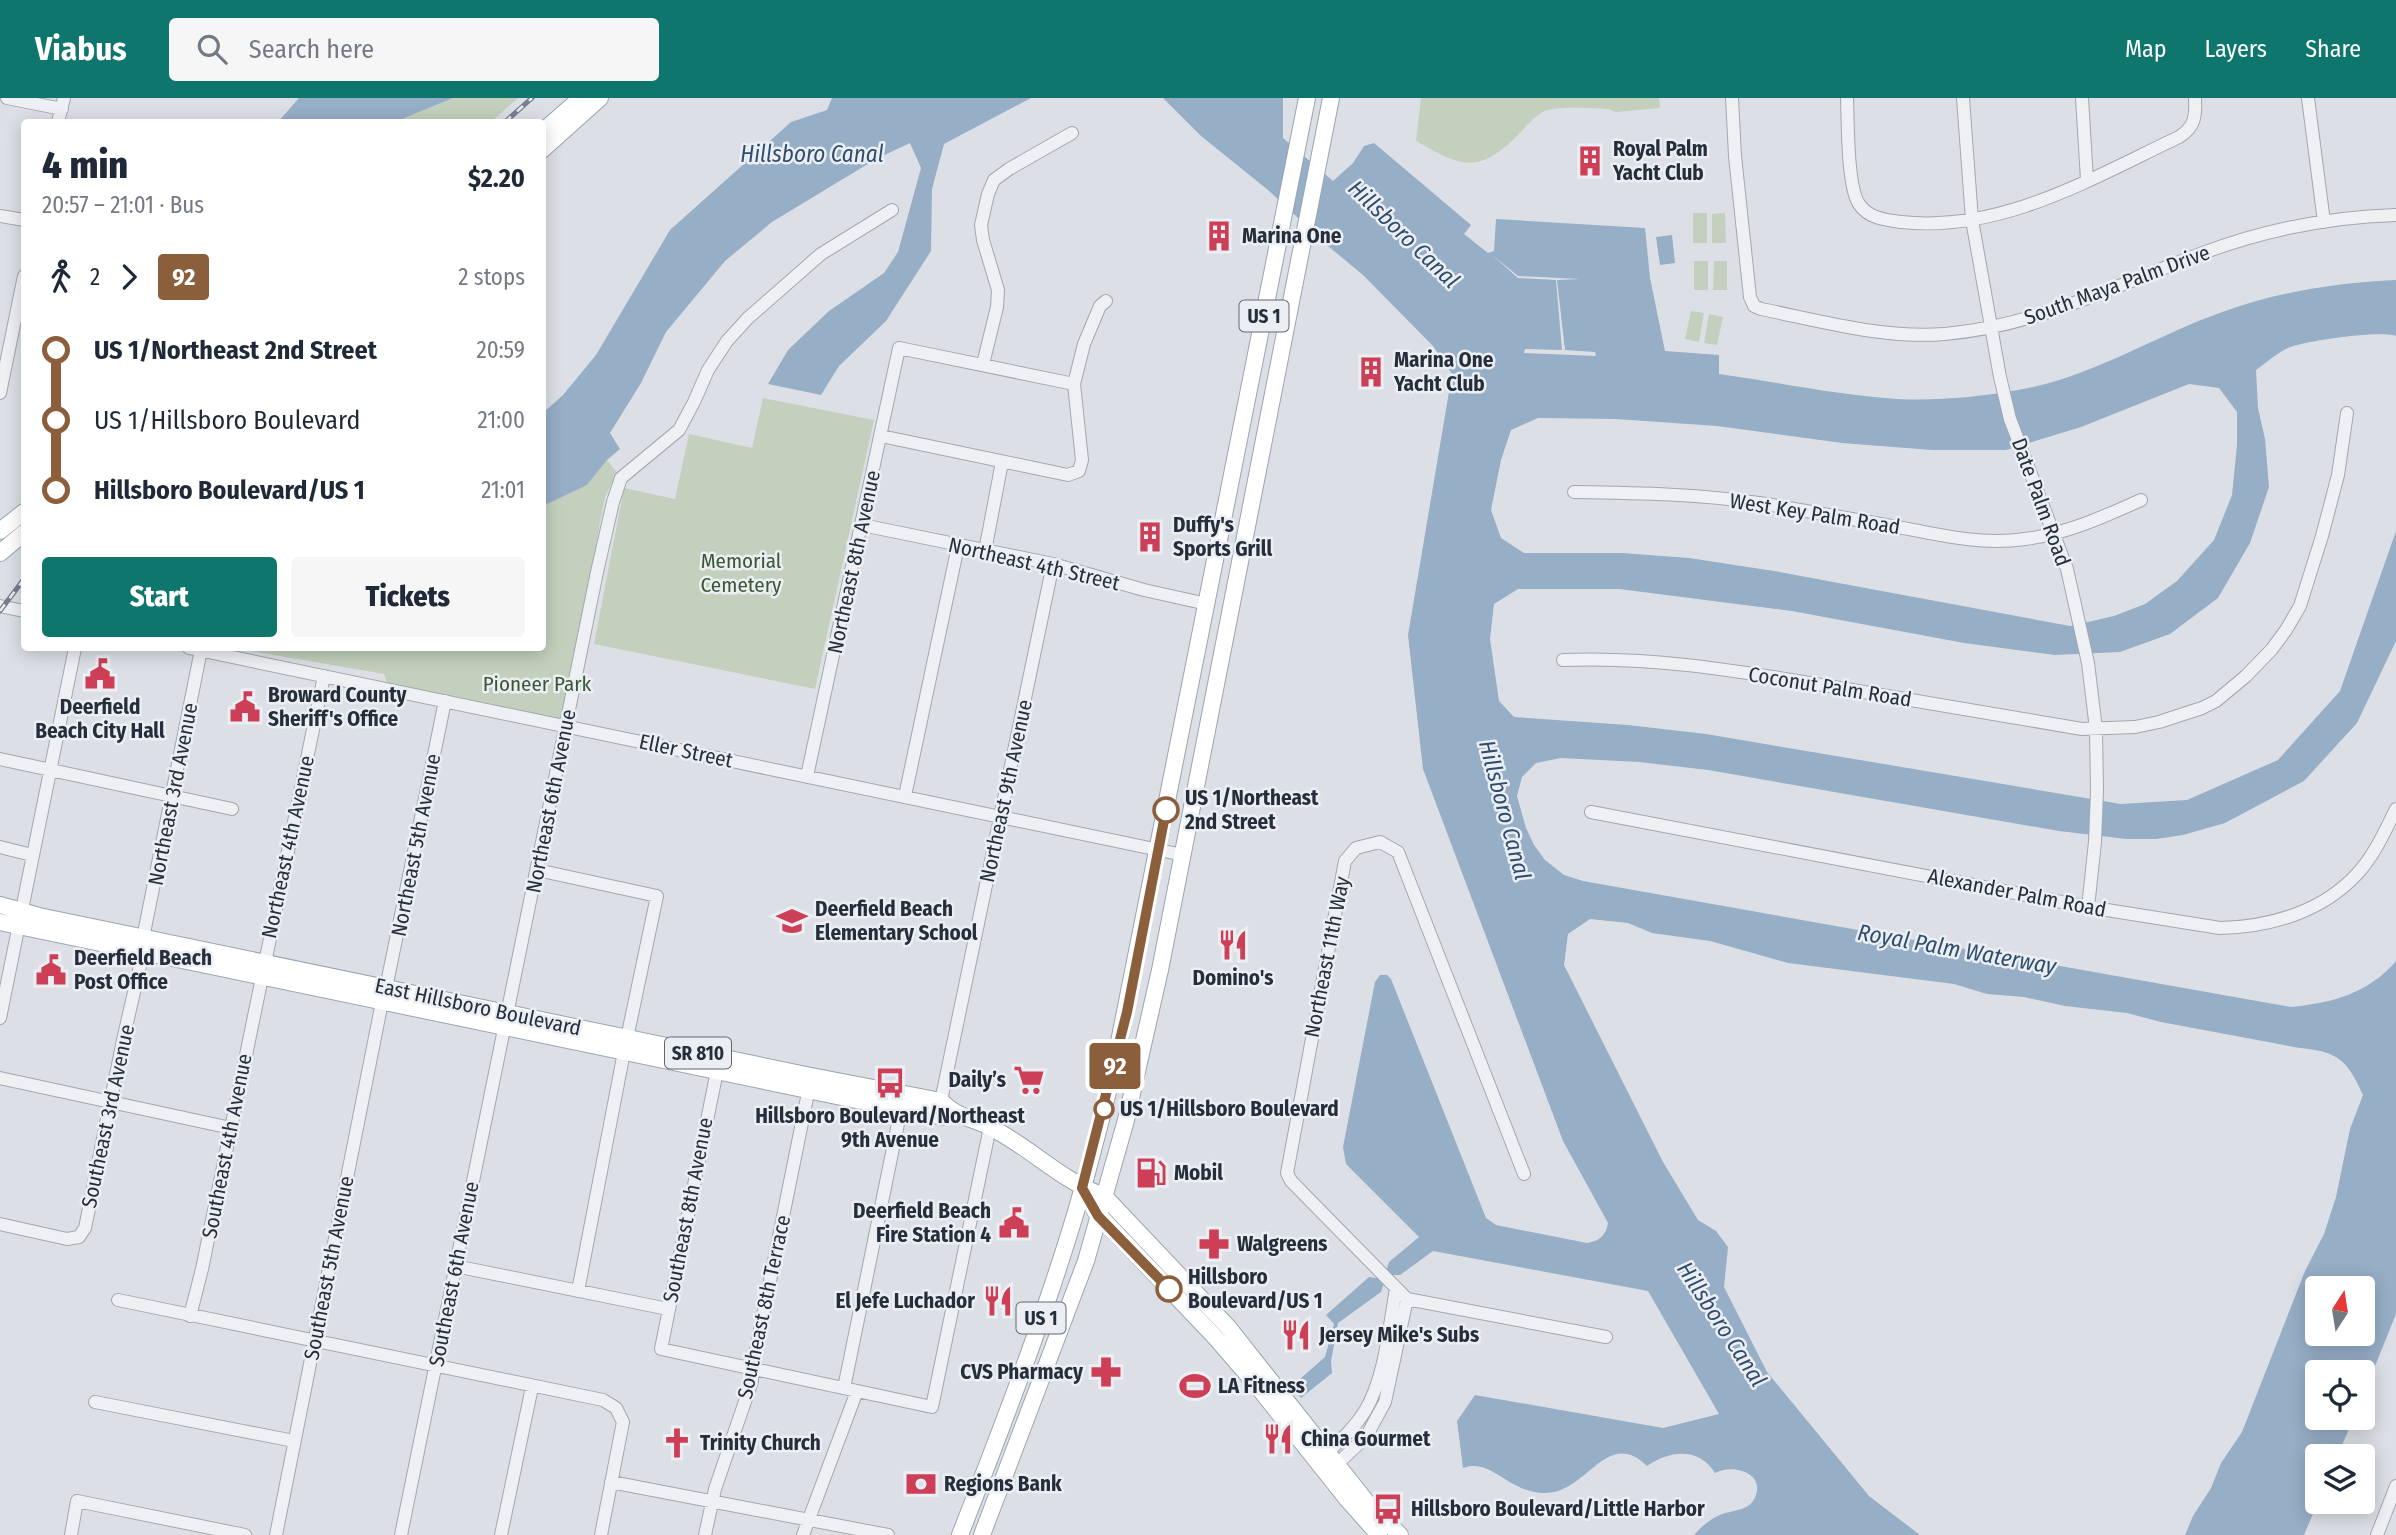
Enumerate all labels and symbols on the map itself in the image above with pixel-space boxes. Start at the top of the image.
place label: Royal Palm Yacht Club [1612,136,1708,186]
water label: Hillsboro Canal [740,140,884,168]
building icon: Royal Palm Yacht Club [1573,144,1607,178]
water label: Hillsboro Canal [1343,174,1465,294]
building icon: Marina One [1202,219,1236,253]
place label: Marina One [1242,223,1342,249]
street label: South Maya Palm Drive [2021,239,2213,331]
road number: US 1 [1240,300,1288,331]
place label: Marina One Yacht Club [1393,347,1494,397]
building icon: Marina One Yacht Club [1354,355,1388,389]
street label: Date Palm Road [2006,434,2076,570]
street label: Northeast 8th Avenue [822,468,886,656]
street label: West Key Palm Road [1728,488,1902,540]
place label: Duffy's Sports Grill [1173,512,1272,562]
building icon: Duffy's Sports Grill [1133,520,1167,554]
street label: Northeast 4th Street [946,532,1122,596]
park label: Memorial Cemetery [701,548,782,598]
public building icon: Deerfield Beach City Hall [83,657,117,691]
street label: Coconut Palm Road [1747,661,1913,713]
park label: Pioneer Park [483,671,592,697]
place label: Broward County Sheriff's Office [268,682,408,732]
public building icon: Broward County Sheriff's Office [228,690,262,724]
place label: Deerfield Beach City Hall [35,694,165,744]
street label: Northeast 9th Avenue [974,697,1038,885]
street label: Northeast 3rd Avenue [143,700,203,888]
street label: Northeast 6th Avenue [520,707,582,895]
street label: Eller Street [637,728,735,774]
water label: Hillsboro Canal [1473,737,1537,883]
street label: Northeast 5th Avenue [386,751,446,939]
street label: Northeast 4th Avenue [256,753,320,941]
place label: US 1/Northeast 2nd Street [1184,785,1319,835]
marker: US 1/Northeast 2nd Street [1153,797,1179,823]
street label: Alexander Palm Road [1926,863,2108,923]
street label: Northeast 11th Way [1299,874,1355,1040]
place label: Deerfield Beach Elementary School [815,896,978,946]
school or university icon: Deerfield Beach Elementary School [775,904,809,938]
water label: Royal Palm Waterway [1856,918,2059,980]
restaurant icon: Domino's [1216,928,1250,962]
place label: Deerfield Beach Post Office [74,945,212,995]
public building icon: Deerfield Beach Post Office [34,953,68,987]
place label: Domino's [1193,965,1273,991]
street label: East Hillsboro Boulevard [373,972,583,1042]
street label: Southeast 3rd Avenue [76,1022,140,1210]
road number: SR 810 [665,1037,731,1068]
line badge: 92 [1084,1043,1146,1089]
street label: Southeast 4th Avenue [196,1051,258,1241]
supermarket icon: Daily’s [1012,1063,1046,1097]
bus stop icon: Hillsboro Boulevard/Northeast 9th Avenue [873,1066,907,1100]
place label: Daily’s [949,1067,1006,1093]
place label: US 1/Hillsboro Boulevard [1120,1096,1339,1122]
marker: US 1/Hillsboro Boulevard [1094,1099,1114,1119]
place label: Hillsboro Boulevard/Northeast 9th Avenue [755,1103,1025,1153]
street label: Southeast 8th Avenue [657,1115,719,1305]
fuel station icon: Mobil [1134,1156,1168,1190]
place label: Mobil [1174,1160,1223,1186]
street label: Southeast 5th Avenue [298,1174,360,1362]
street label: Southeast 6th Avenue [423,1179,485,1369]
place label: Deerfield Beach Fire Station 4 [853,1198,991,1248]
public building icon: Deerfield Beach Fire Station 4 [997,1206,1031,1240]
street label: Southeast 8th Terrace [732,1213,796,1401]
pharmacy icon: Walgreens [1197,1227,1231,1261]
place label: Walgreens [1237,1231,1328,1257]
water label: Hillsboro Canal [1671,1256,1773,1392]
place label: Hillsboro Boulevard/US 1 [1188,1264,1323,1314]
marker: Hillsboro Boulevard/US 1 [1156,1276,1182,1302]
north arrow [2305,1276,2375,1346]
restaurant icon: El Jefe Luchador [981,1284,1015,1318]
place label: El Jefe Luchador [835,1288,975,1314]
road number: US 1 [1016,1302,1066,1334]
restaurant icon: Jersey Mike's Subs [1279,1318,1313,1352]
place label: Jersey Mike's Subs [1318,1322,1479,1348]
pharmacy icon: CVS Pharmacy [1089,1355,1123,1389]
place label: CVS Pharmacy [960,1359,1084,1385]
sports icon: LA Fitness [1178,1369,1212,1403]
place label: LA Fitness [1218,1373,1305,1399]
restaurant icon: China Gourmet [1261,1422,1295,1456]
church icon: Trinity Church [660,1426,694,1460]
place label: China Gourmet [1301,1426,1431,1452]
place label: Trinity Church [700,1430,821,1456]
bank icon: Regions Bank [904,1467,938,1501]
place label: Regions Bank [944,1471,1062,1497]
bus stop icon: Hillsboro Boulevard/Little Harbor [1371,1492,1405,1526]
place label: Hillsboro Boulevard/Little Harbor [1411,1496,1705,1522]

